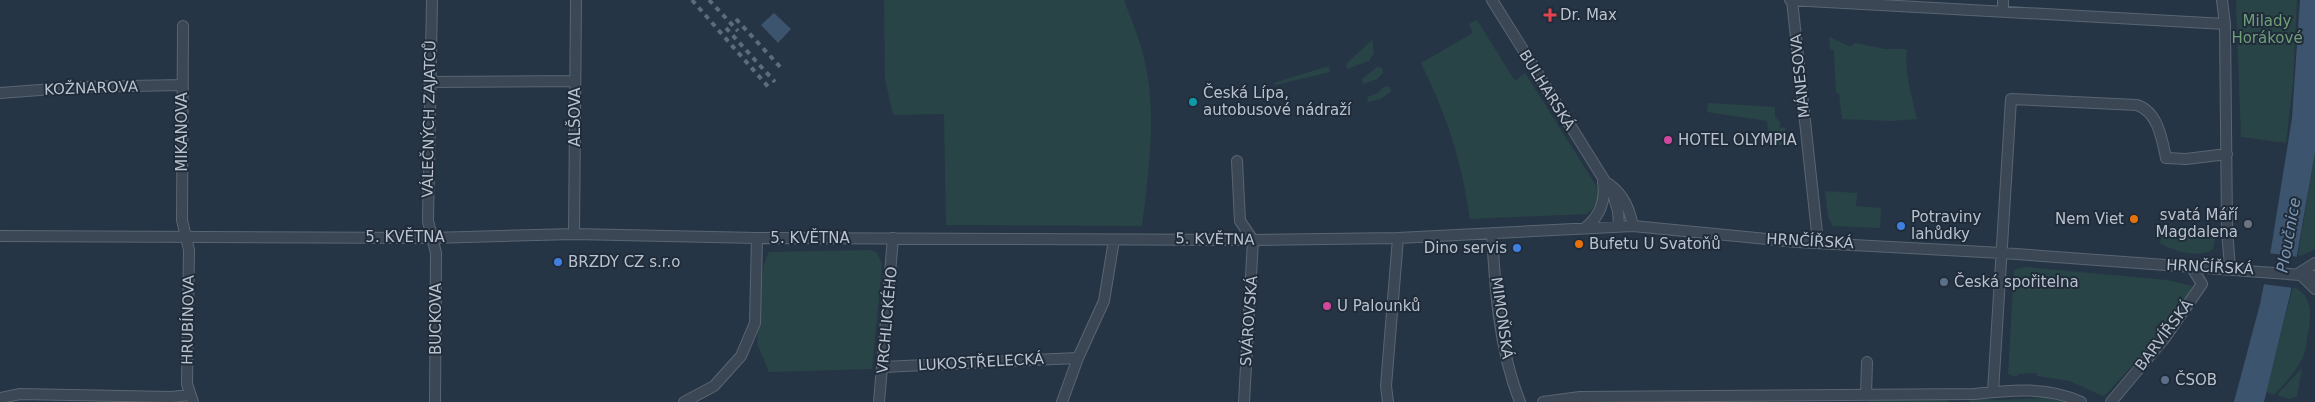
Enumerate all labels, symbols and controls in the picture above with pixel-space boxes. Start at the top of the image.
place label: Dr. Max [1560,6,1617,24]
marker: Dr. Max [1544,9,1556,21]
park label: Milady Horákové [2231,12,2303,47]
street label: MÁNESOVA [1786,32,1813,119]
street label: VÁLEČNÝCH ZAJATCŮ [418,40,439,198]
street label: BULHARSKÁ [1515,46,1580,134]
street label: KOŽNAROVA [44,76,139,99]
place label: Česká Lípa, autobusové nádraží [1203,83,1352,119]
street label: ALŠOVA [565,87,584,147]
street label: MIKANOVA [173,92,191,172]
marker: Česká Lípa, autobusové nádraží [1187,96,1199,108]
place label: HOTEL OLYMPIA [1678,131,1798,149]
marker: HOTEL OLYMPIA [1662,134,1674,146]
water label: Ploučnice [2273,196,2304,274]
place label: svatá Máří Magdalena [2156,206,2239,241]
place label: Potraviny lahůdky [1911,208,1981,243]
place label: Nem Viet [2055,210,2124,228]
marker: Nem Viet [2128,213,2140,225]
marker: svatá Máří Magdalena [2242,218,2254,230]
marker: Potraviny lahůdky [1895,220,1907,232]
street label: 5. KVĚTNA [365,227,445,246]
street label: 5. KVĚTNA [770,228,850,247]
street label: 5. KVĚTNA [1175,228,1256,249]
street label: HRNČÍŘSKÁ [1766,229,1855,252]
place label: Bufetu U Svatoňů [1589,235,1721,253]
marker: Bufetu U Svatoňů [1573,238,1585,250]
place label: Dino servis [1424,239,1507,257]
marker: Dino servis [1511,242,1523,254]
place label: BRZDY CZ s.r.o [568,253,681,271]
street label: HRNČÍŘSKÁ [2166,255,2255,278]
marker: BRZDY CZ s.r.o [552,256,564,268]
street label: VRCHLICKÉHO [872,266,901,374]
place label: Česká spořitelna [1954,272,2079,291]
street label: HRUBÍNOVA [177,274,198,365]
street label: SVÁROVSKÁ [1236,274,1261,367]
street label: MIMOŇSKÁ [1487,276,1518,361]
marker: Česká spořitelna [1938,276,1950,288]
street label: BUCKOVA [427,282,445,355]
street label: BARVÍŘSKÁ [2131,295,2197,374]
place label: U Palounků [1337,297,1420,315]
marker: U Palounků [1321,300,1333,312]
street label: LUKOSTŘELECKÁ [917,349,1045,374]
place label: ČSOB [2175,370,2217,389]
marker: ČSOB [2159,374,2171,386]

